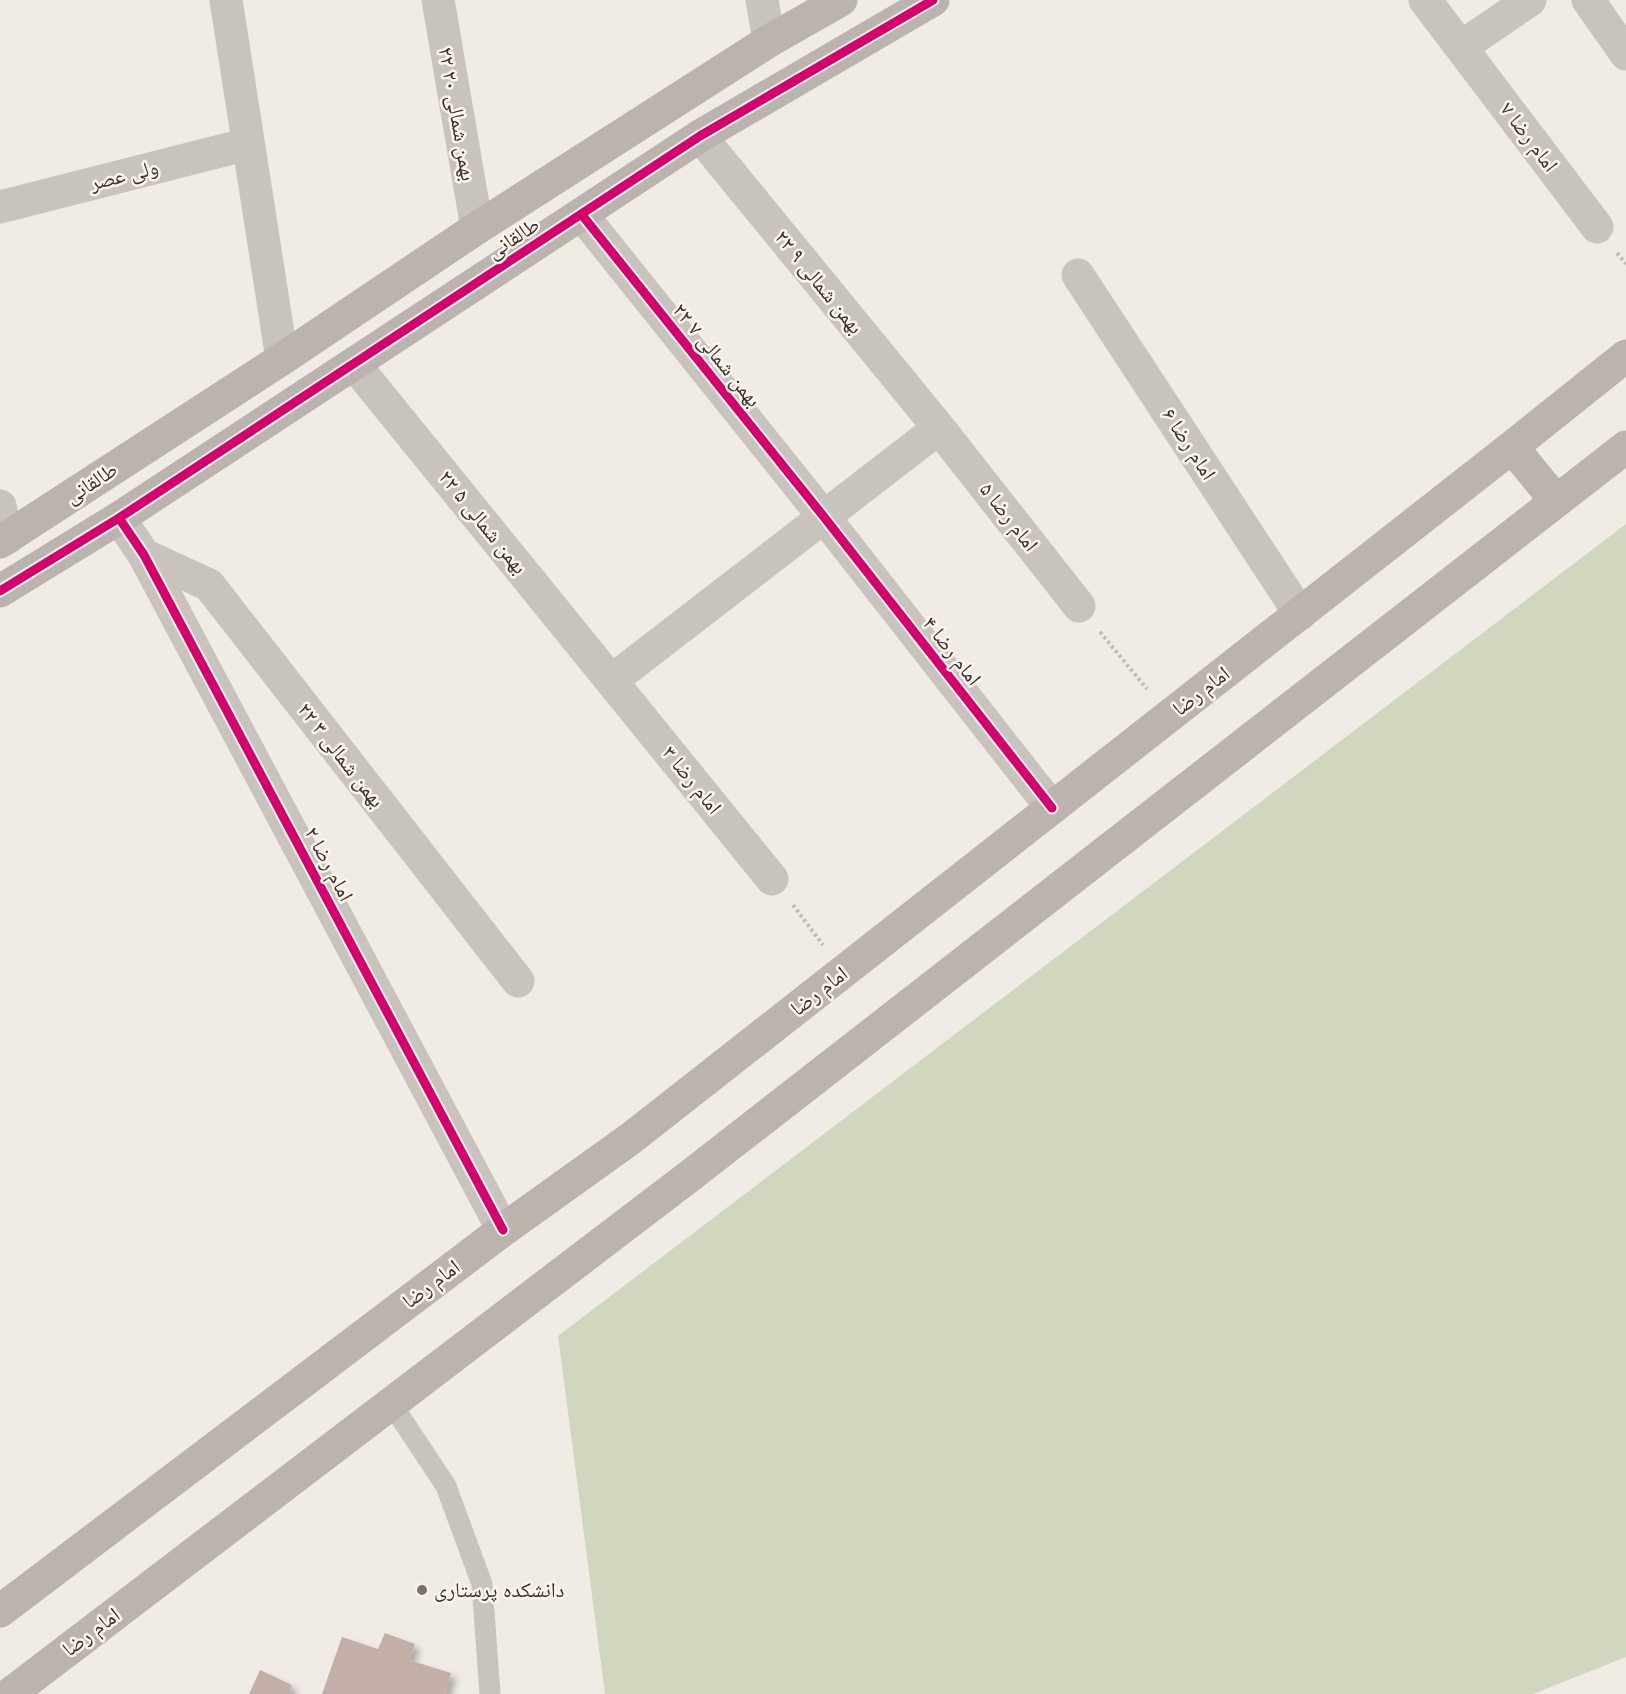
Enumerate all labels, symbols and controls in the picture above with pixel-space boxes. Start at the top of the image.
street label: ۲۲ بهمن شمالی ۲۰ [432,45,482,183]
street label: امام رضا ۷ [1494,97,1564,178]
street label: ولی عصر [86,154,161,196]
street label: طالقانی [482,211,544,265]
street label: ۲۲ بهمن شمالی ۹ [769,225,869,339]
street label: ۲۲ بهمن شمالی ۷ [667,298,767,412]
street label: امام رضا ۶ [1155,403,1222,485]
street label: طالقانی [60,456,122,510]
street label: ۲۲ بهمن شمالی ۵ [433,465,533,579]
street label: امام رضا ۵ [973,477,1044,557]
street label: امام رضا ۴ [916,611,987,691]
street label: امام رضا [1167,661,1235,722]
street label: ۲۲ بهمن شمالی ۳ [292,697,390,813]
street label: امام رضا ۳ [656,741,727,820]
street label: امام رضا ۲ [298,822,359,906]
street label: امام رضا [785,961,853,1022]
street label: امام رضا [397,1254,466,1315]
place label: دانشکده پرستاری [434,1577,565,1602]
marker: دانشکده پرستاری [415,1583,429,1597]
street label: امام رضا [57,1602,126,1663]

